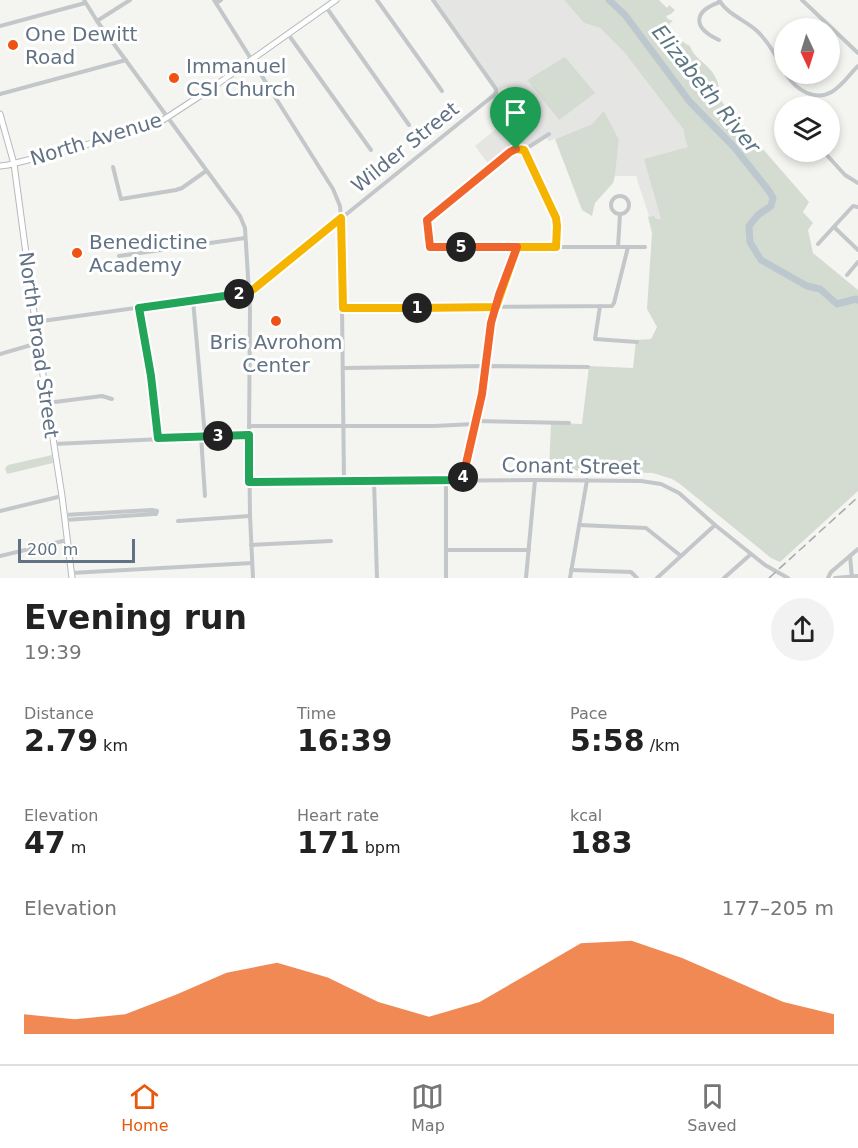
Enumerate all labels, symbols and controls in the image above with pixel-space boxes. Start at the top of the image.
north arrow [774,18,840,84]
map controls [774,18,840,162]
water label: Elizabeth River [647,20,766,159]
place label: One Dewitt Road [25,22,138,69]
marker: One Dewitt Road [6,38,20,52]
place label: Immanuel CSI Church [186,54,296,101]
marker: Immanuel CSI Church [167,71,181,85]
pin [490,87,541,149]
street label: Wilder Street [347,96,463,197]
icon: arrive [499,96,532,129]
button: layers [774,96,840,162]
street label: North Avenue [27,108,165,170]
place label: Benedictine Academy [89,230,208,277]
pin: 5 [446,232,476,262]
text: 5 [455,237,467,256]
marker: Benedictine Academy [70,246,84,260]
street label: North Broad Street [14,250,64,440]
pin: 2 [224,279,254,309]
text: 2 [233,284,245,303]
pin: 1 [402,293,432,323]
text: 1 [411,298,423,317]
marker: Bris Avrohom Center [269,314,283,328]
place label: Bris Avrohom Center [209,330,343,377]
pin: 3 [203,421,233,451]
text: 3 [212,426,224,445]
street label: Conant Street [501,453,641,479]
pin: 4 [448,462,478,492]
text: 4 [457,467,469,486]
scale bar [18,536,135,564]
text: 200 m [27,540,78,559]
text: Evening run [24,598,247,637]
button: share [771,598,834,661]
text: 19:39 [24,640,82,664]
text: Distance [24,704,94,723]
text: Time [297,704,336,723]
text: Pace [570,704,607,723]
text: 2.79 [24,723,98,758]
text: 16:39 [297,723,393,758]
text: 5:58 [570,723,645,758]
text: km [98,736,128,755]
text: /km [645,736,680,755]
text: Elevation [24,806,98,825]
text: Heart rate [297,806,379,825]
text: kcal [570,806,602,825]
text: 47 [24,825,66,860]
text: 171 [297,825,360,860]
text: 183 [570,825,633,860]
text: m [66,838,86,857]
text: bpm [360,838,401,857]
text: Elevation [24,896,117,920]
text: 177–205 m [722,896,834,920]
tab: Home [121,1080,169,1135]
tab: Map [411,1080,445,1135]
tab: Saved [687,1080,737,1135]

